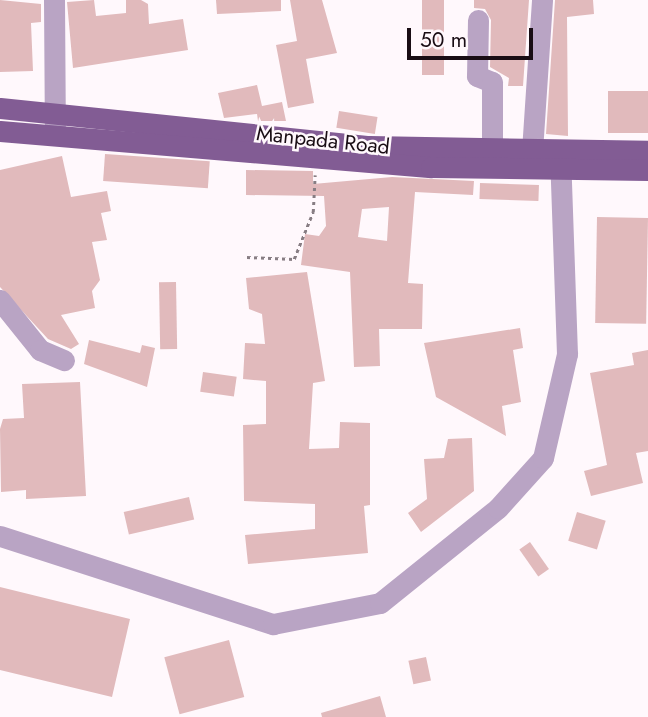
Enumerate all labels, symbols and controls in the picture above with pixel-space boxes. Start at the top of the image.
scale bar [410,14,536,58]
text: 50 m [420,25,467,55]
street label: Manpada Road [255,120,391,160]

